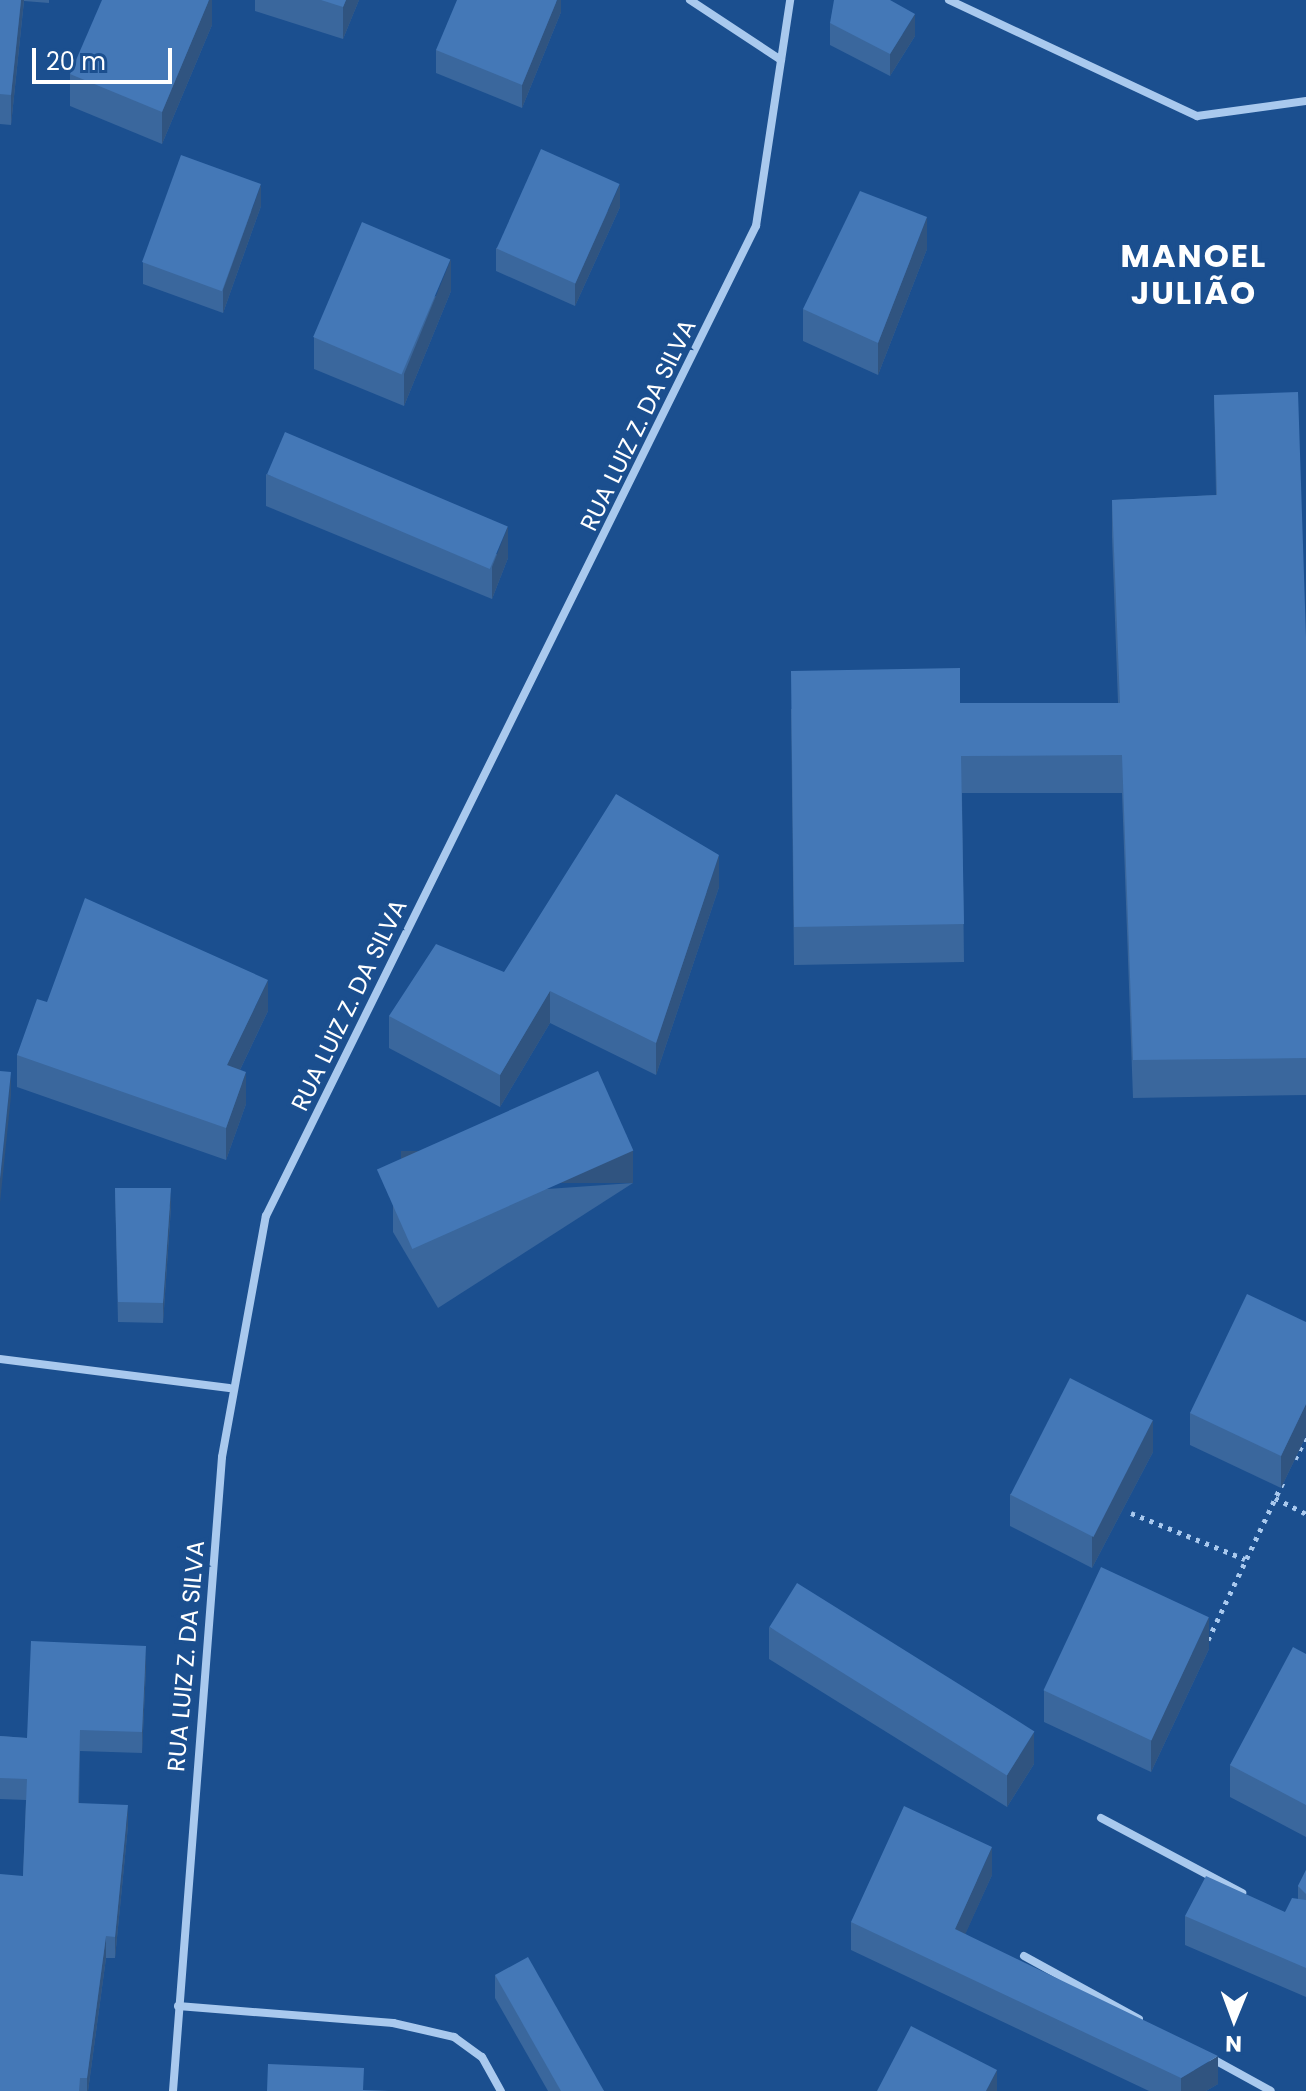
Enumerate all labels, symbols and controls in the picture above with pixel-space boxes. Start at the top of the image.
scale bar [36,32,176,82]
text: 20 m [46,45,106,78]
district label: MANOEL JULIÃO [1121,238,1267,313]
street label: RUA LUIZ Z. DA SILVA [574,314,702,536]
street label: RUA LUIZ Z. DA SILVA [285,894,413,1116]
street label: RUA LUIZ Z. DA SILVA [162,1539,210,1773]
north arrow [1194,1979,1274,2059]
text: N [1225,2028,1242,2059]

